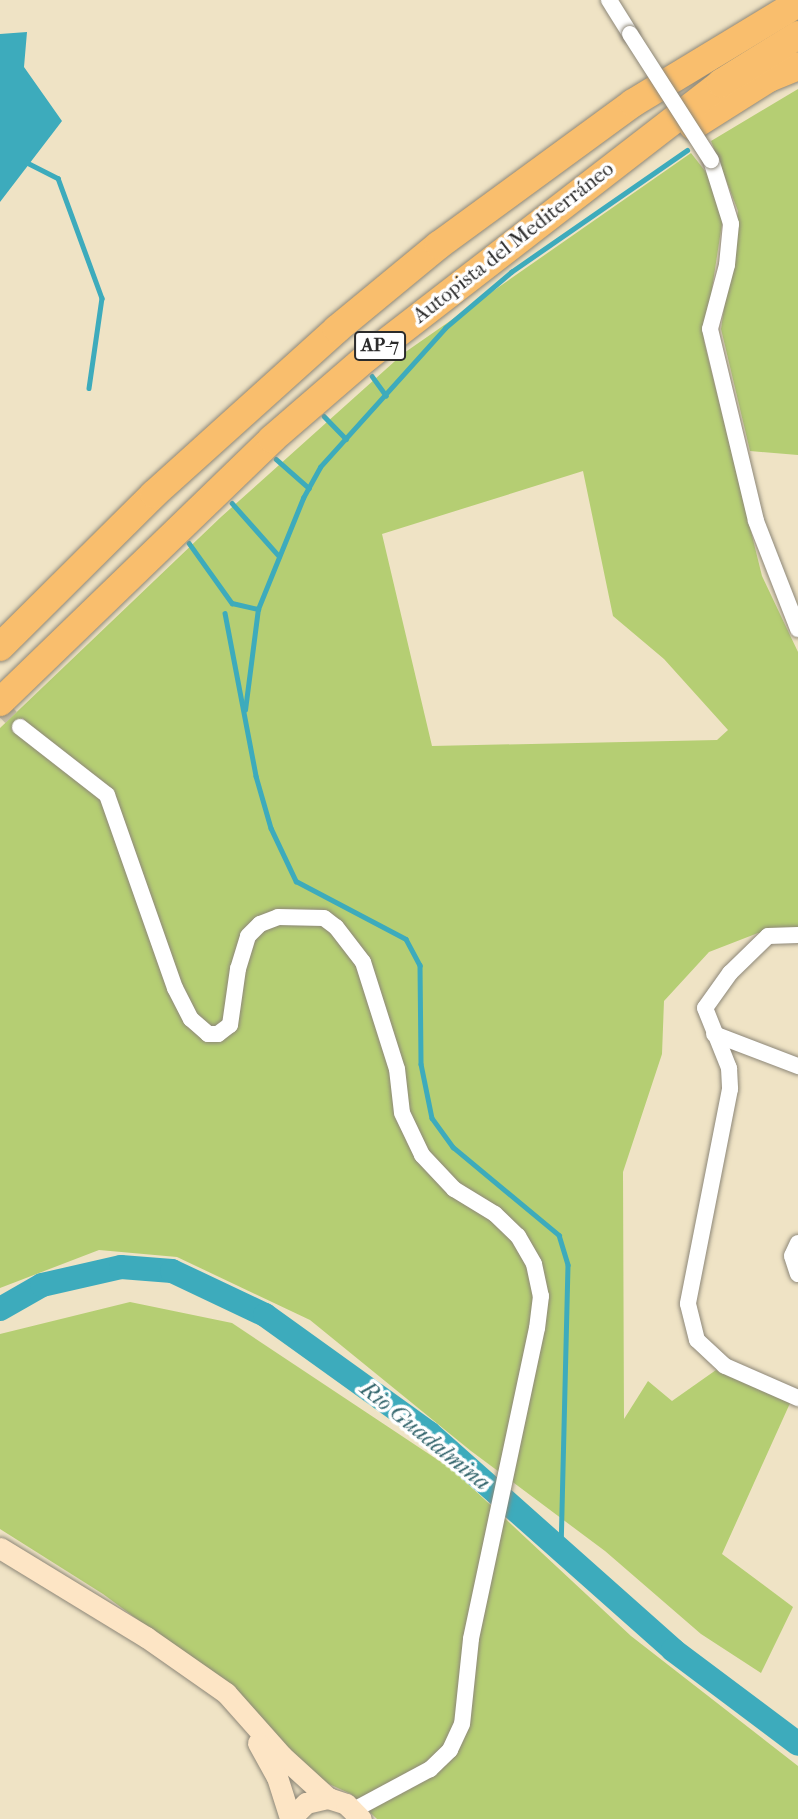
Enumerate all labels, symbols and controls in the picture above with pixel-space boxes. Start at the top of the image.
street label: Autopista del Mediterráneo [408,156,618,328]
road number: AP-7 [354,330,406,362]
water label: Rio Guadalmina [355,1375,495,1497]

